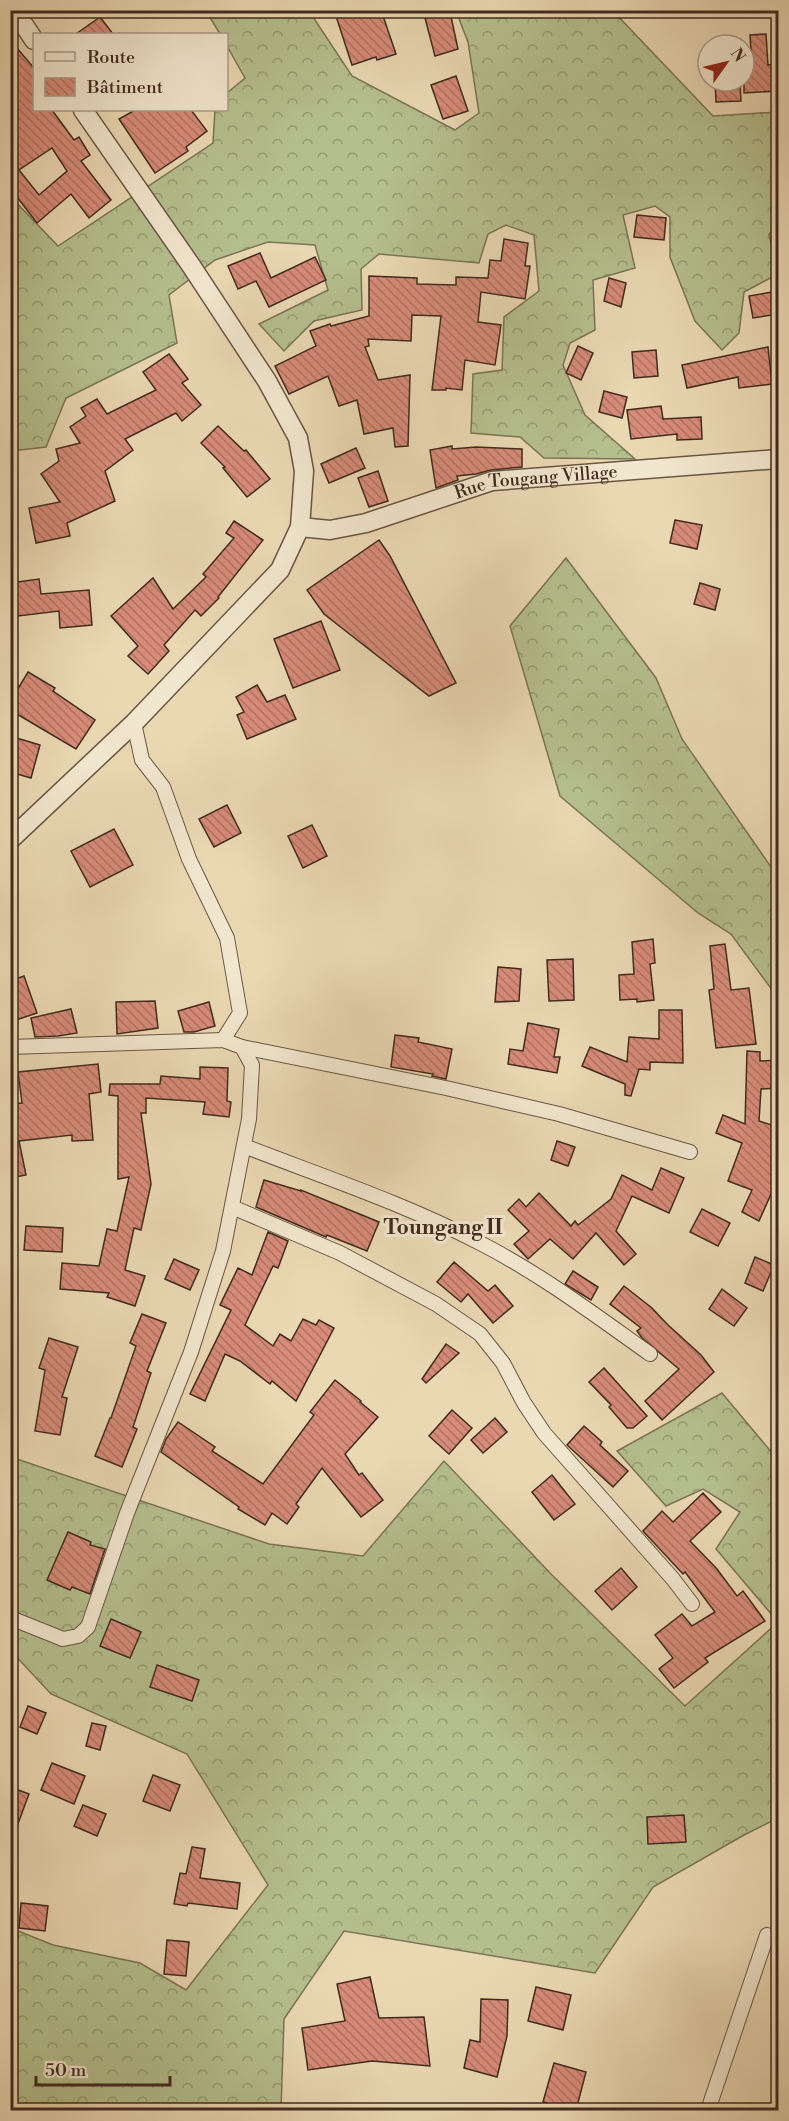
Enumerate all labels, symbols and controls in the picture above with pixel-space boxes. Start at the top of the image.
legend [33,33,228,111]
north arrow [696,33,756,93]
text: N [726,44,750,66]
text: Route [87,46,135,69]
text: Bâtiment [86,76,164,99]
street label: Rue Tougang Village [451,460,618,504]
district label: Toungang II [383,1215,503,1241]
scale bar [36,2049,170,2087]
text: 50 m [45,2059,87,2082]

